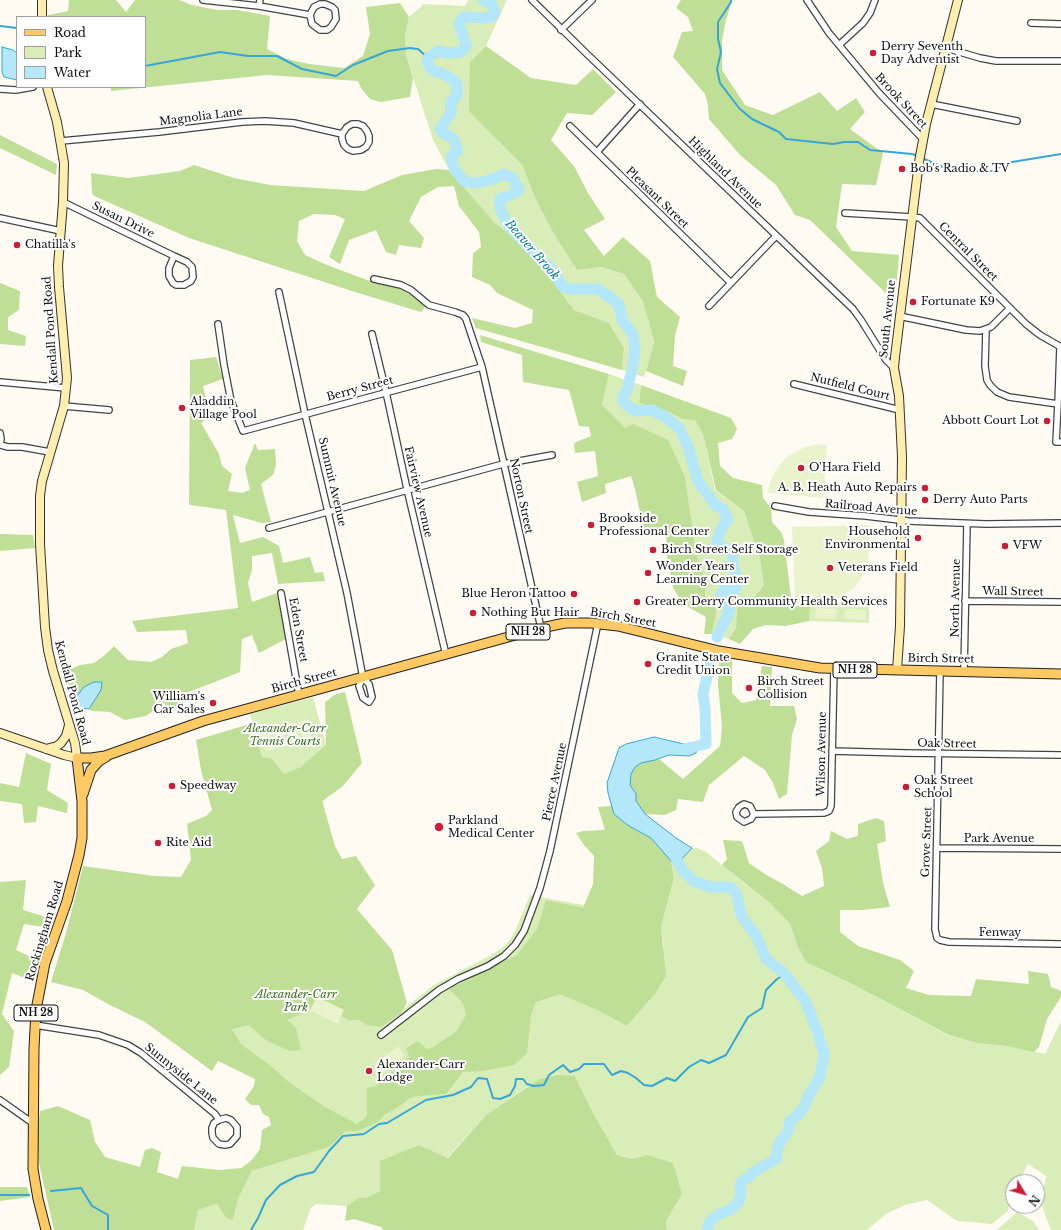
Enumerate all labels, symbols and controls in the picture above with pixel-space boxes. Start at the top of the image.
legend [16,16,146,88]
text: Road [54,25,86,40]
place label: Derry Seventh Day Adventist [881,40,963,66]
text: Park [54,45,82,60]
marker: Derry Seventh Day Adventist [868,48,878,58]
text: Water [54,65,91,80]
street label: Brook Street [872,71,930,131]
street label: Magnolia Lane [159,105,243,129]
street label: Highland Avenue [685,134,765,212]
place label: Bob's Radio & TV [910,162,1009,176]
marker: Bob's Radio & TV [897,164,907,174]
street label: Pleasant Street [623,165,691,231]
street label: Susan Drive [90,199,156,241]
water label: Beaver Brook [502,217,562,283]
street label: Central Street [936,220,1000,284]
place label: Chatilla's [25,238,76,252]
marker: Chatilla's [12,240,22,250]
street label: Kendall Pond Road [41,276,61,384]
street label: South Avenue [877,279,899,359]
place label: Fortunate K9 [921,295,995,309]
marker: Fortunate K9 [908,297,918,307]
street label: Nutfield Court [809,371,891,403]
street label: Berry Street [325,374,395,404]
place label: Aladdin Village Pool [190,395,257,421]
marker: Aladdin Village Pool [177,403,187,413]
place label: Abbott Court Lot [942,414,1039,428]
marker: Abbott Court Lot [1042,416,1052,426]
street label: Summit Avenue [315,436,349,528]
street label: Fairview Avenue [401,445,435,539]
street label: Norton Street [507,457,535,535]
place label: O'Hara Field [809,461,881,475]
marker: O'Hara Field [796,463,806,473]
place label: A. B. Heath Auto Repairs [778,481,917,495]
marker: A. B. Heath Auto Repairs [920,483,930,493]
place label: Derry Auto Parts [933,493,1028,507]
marker: Derry Auto Parts [920,495,930,505]
street label: Railroad Avenue [824,497,918,519]
place label: Brookside Professional Center [599,512,709,538]
marker: Brookside Professional Center [586,520,596,530]
place label: Household Environmental [825,525,910,551]
marker: Household Environmental [913,533,923,543]
place label: VFW [1013,539,1042,553]
marker: VFW [1000,541,1010,551]
place label: Birch Street Self Storage [661,543,798,557]
marker: Birch Street Self Storage [648,545,658,555]
street label: North Avenue [949,558,963,638]
place label: Wonder Years Learning Center [656,560,749,586]
place label: Veterans Field [838,561,918,575]
marker: Veterans Field [825,563,835,573]
marker: Wonder Years Learning Center [643,568,653,578]
street label: Wall Street [982,585,1044,599]
place label: Blue Heron Tattoo [461,587,566,601]
marker: Blue Heron Tattoo [569,589,579,599]
place label: Greater Derry Community Health Services [645,595,887,609]
street label: Eden Street [286,597,310,663]
marker: Greater Derry Community Health Services [632,597,642,607]
place label: Nothing But Hair [481,606,579,620]
street label: Birch Street [589,606,657,630]
marker: Nothing But Hair [468,608,478,618]
road number: NH 28 [506,624,550,640]
street label: Kendall Pond Road [52,639,92,747]
place label: Granite State Credit Union [656,651,730,677]
street label: Birch Street [907,652,975,666]
marker: Granite State Credit Union [643,659,653,669]
road number: NH 28 [833,662,877,678]
street label: Birch Street [270,666,338,696]
place label: Birch Street Collision [757,675,824,701]
marker: Birch Street Collision [744,683,754,693]
place label: William's Car Sales [153,690,205,716]
marker: William's Car Sales [208,698,218,708]
street label: Wilson Avenue [815,711,829,797]
park label: Alexander-Carr Tennis Courts [244,722,326,748]
street label: Oak Street [917,737,977,751]
street label: Pierce Avenue [540,742,570,822]
place label: Oak Street School [914,774,973,800]
place label: Speedway [180,779,237,793]
marker: Speedway [167,781,177,791]
marker: Oak Street School [901,782,911,792]
street label: Grove Street [919,806,935,878]
place label: Parkland Medical Center [448,814,534,840]
marker: Parkland Medical Center [433,821,445,833]
street label: Park Avenue [964,832,1034,846]
place label: Rite Aid [166,836,212,850]
marker: Rite Aid [153,838,163,848]
street label: Rockingham Road [23,879,67,983]
street label: Fenway [979,926,1021,940]
park label: Alexander-Carr Park [255,988,337,1014]
road number: NH 28 [14,1005,58,1021]
street label: Sunnyside Lane [142,1041,220,1107]
place label: Alexander-Carr Lodge [377,1058,465,1084]
marker: Alexander-Carr Lodge [364,1066,374,1076]
north arrow [1005,1174,1045,1214]
text: N [1025,1192,1042,1209]

